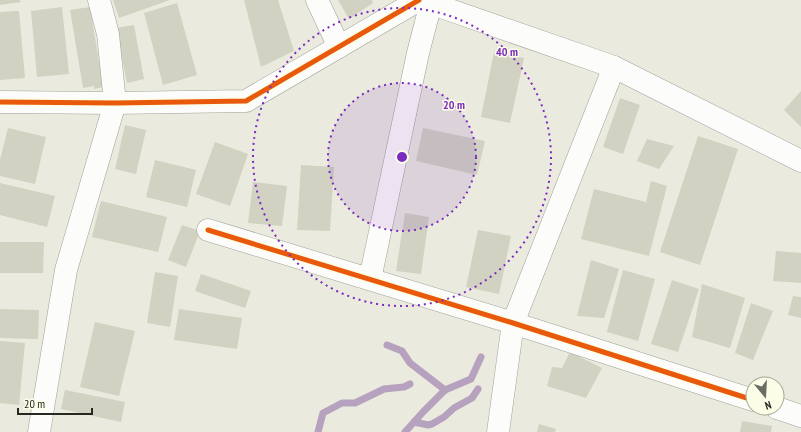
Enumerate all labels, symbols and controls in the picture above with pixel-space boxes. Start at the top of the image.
text: 40 m [496,44,518,59]
text: 20 m [443,97,465,112]
centre of rings [395,150,409,164]
north arrow [745,376,785,416]
scale bar [18,390,92,416]
text: 20 m [24,396,45,411]
text: N [763,398,773,413]

